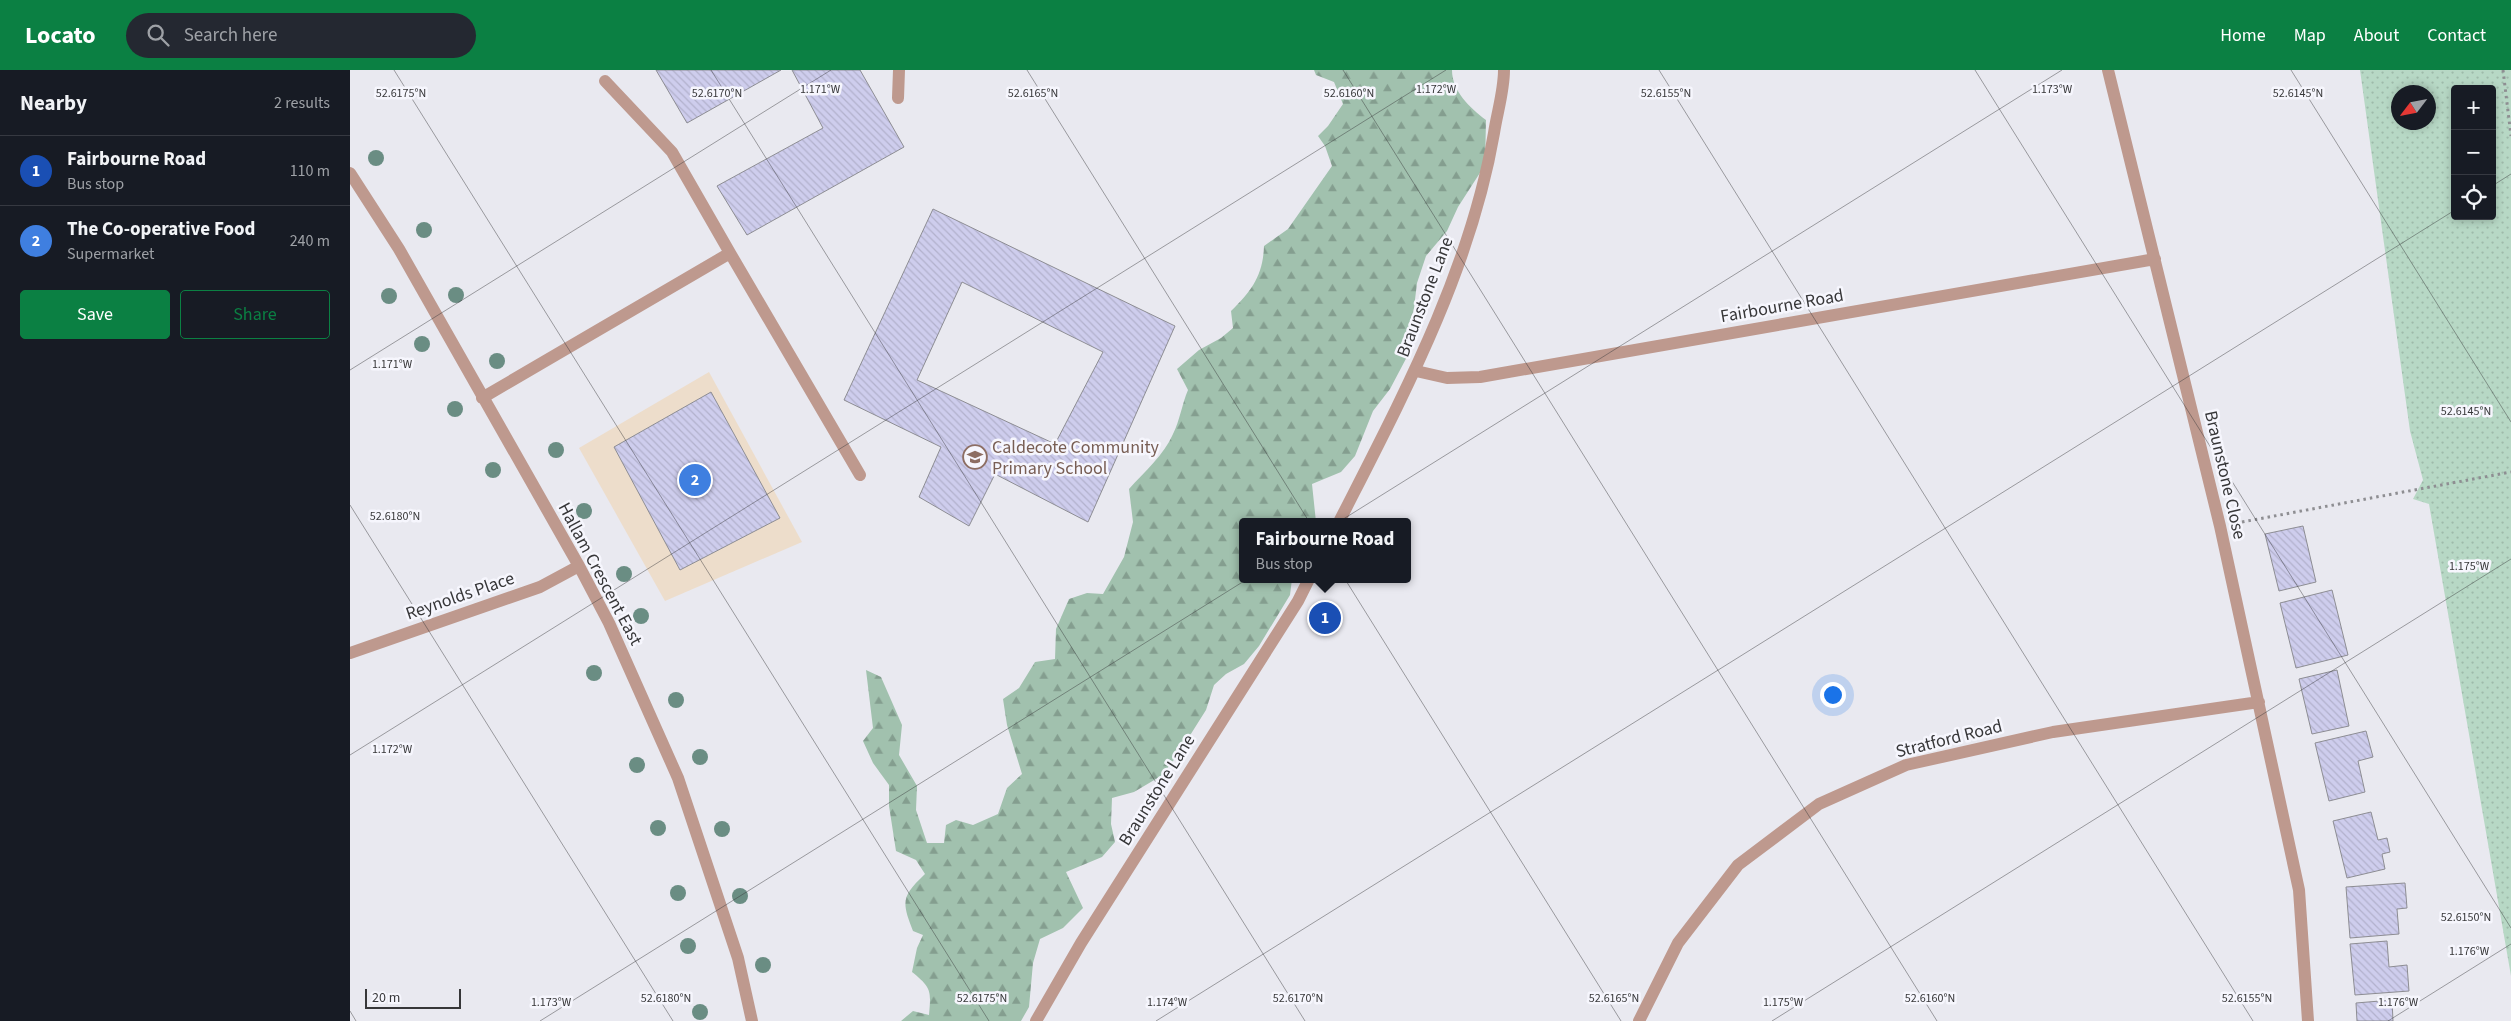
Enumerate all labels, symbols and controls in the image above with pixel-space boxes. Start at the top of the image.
search box [126,13,476,58]
text: Locato [25,18,96,53]
icon: search [144,21,172,49]
text: Search here [184,22,277,49]
text: Home [2220,23,2266,48]
text: Map [2294,23,2326,48]
text: About [2354,23,2399,48]
text: Contact [2427,23,2486,48]
text: 1.171°W [800,81,841,98]
text: 1.172°W [1416,81,1457,98]
text: 1.173°W [2032,81,2073,98]
text: 52.6175°N [376,85,426,102]
text: 52.6170°N [692,85,742,102]
text: 52.6165°N [1008,85,1058,102]
text: 52.6160°N [1324,85,1374,102]
text: 52.6155°N [1641,85,1691,102]
text: 52.6145°N [2273,85,2323,102]
north arrow [2391,85,2436,130]
map controls [2451,85,2496,220]
button: + [2451,85,2496,130]
text: Nearby [20,88,87,118]
text: 2 results [274,92,330,114]
button: − [2451,130,2496,175]
text: Fairbourne Road [67,146,206,173]
text: 1 [32,160,40,182]
text: 110 m [290,160,330,182]
text: Bus stop [67,173,124,195]
button: locate [2451,175,2496,220]
text: The Co-operative Food [67,216,256,243]
text: 2 [32,230,40,252]
text: 240 m [290,230,330,252]
street label: Braunstone Lane [1391,233,1459,361]
text: Supermarket [67,243,154,265]
street label: Fairbourne Road [1718,283,1846,329]
button: Save [20,290,170,339]
button: Share [180,290,330,339]
text: 1.171°W [372,356,413,373]
text: 52.6145°N [2441,403,2491,420]
street label: Braunstone Close [2198,408,2252,542]
place label: Caldecote Community Primary School [992,435,1160,481]
school or university icon: Caldecote Community Primary School [962,444,988,470]
pin: 2 [679,461,711,499]
street label: Hallam Crescent East [552,498,648,650]
text: 52.6180°N [370,508,420,525]
popup [1239,518,1411,583]
text: Fairbourne Road [1255,526,1395,553]
text: Bus stop [1255,553,1313,575]
text: 1.175°W [2449,558,2490,575]
street label: Reynolds Place [402,566,518,626]
pin: 1 [1309,599,1341,637]
your location [1820,682,1846,708]
street label: Stratford Road [1893,714,2005,764]
street label: Braunstone Lane [1113,730,1201,850]
text: 1.172°W [372,741,413,758]
text: 52.6150°N [2441,909,2491,926]
text: 1.176°W [2449,943,2490,960]
scale bar [365,986,461,1009]
text: 20 m [372,988,400,1008]
text: 52.6180°N [641,990,691,1007]
text: 52.6175°N [957,990,1007,1007]
text: 52.6170°N [1273,990,1323,1007]
text: 52.6165°N [1589,990,1639,1007]
text: 52.6160°N [1905,990,1955,1007]
text: 52.6155°N [2222,990,2272,1007]
text: 1.173°W [531,994,572,1011]
text: 1.174°W [1147,994,1188,1011]
text: 1.175°W [1763,994,1804,1011]
text: 1.176°W [2378,994,2419,1011]

